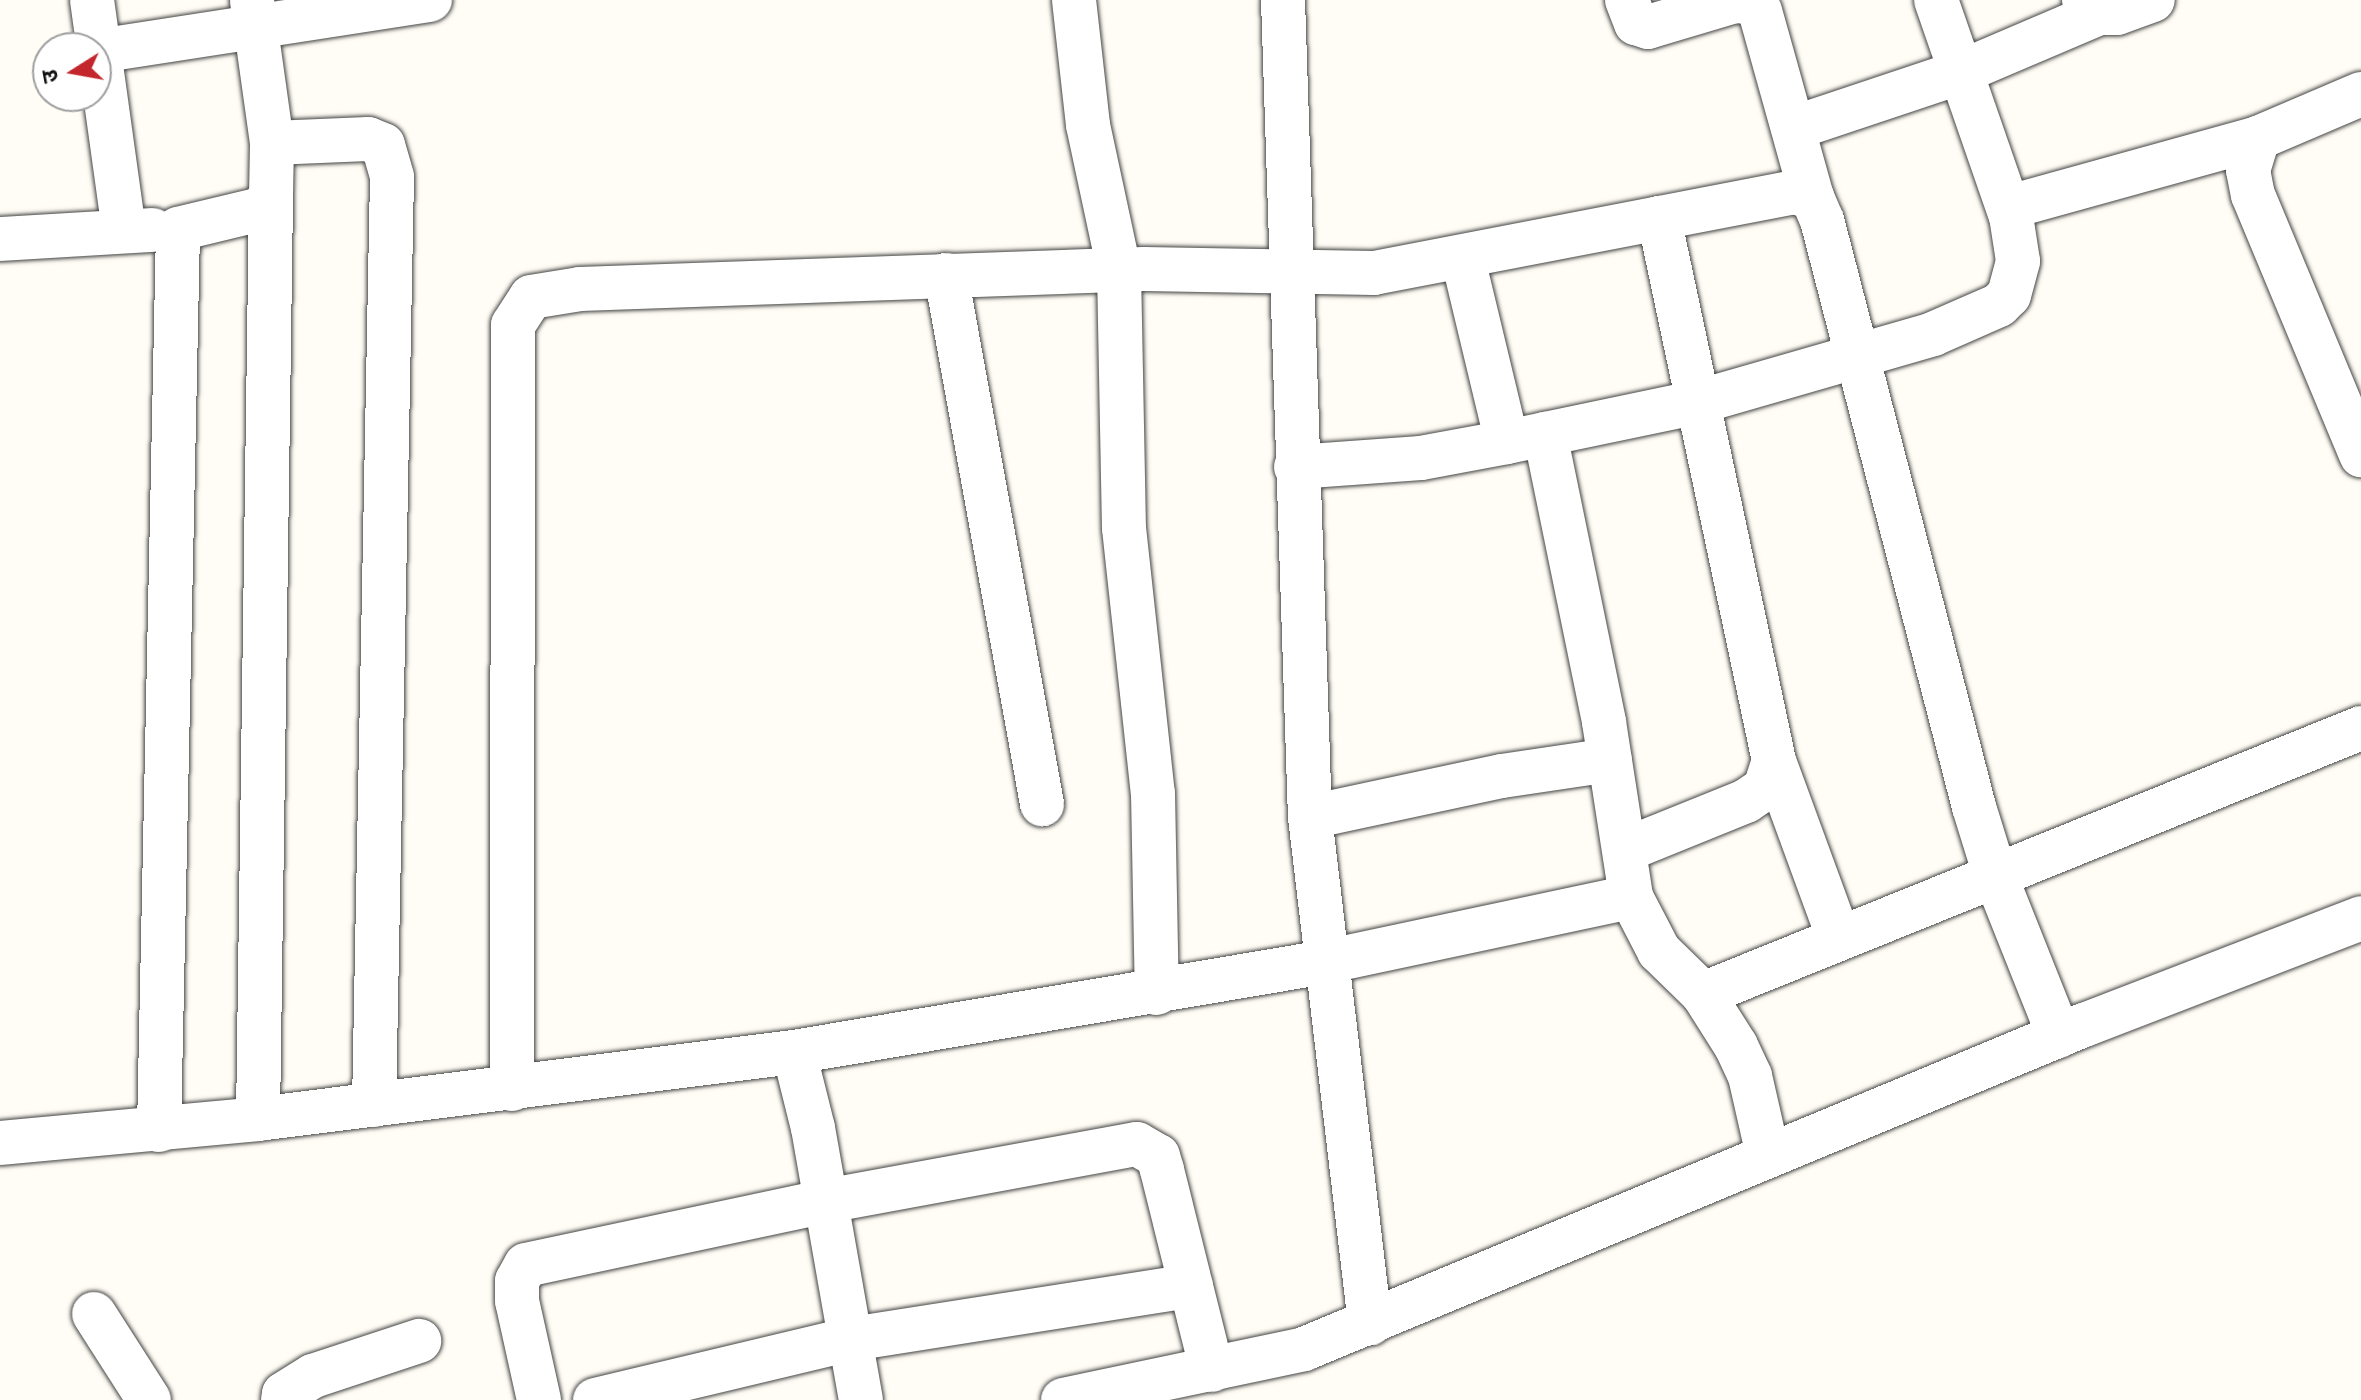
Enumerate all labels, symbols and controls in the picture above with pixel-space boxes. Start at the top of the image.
north arrow [32,32,112,112]
text: उ [35,67,64,85]

